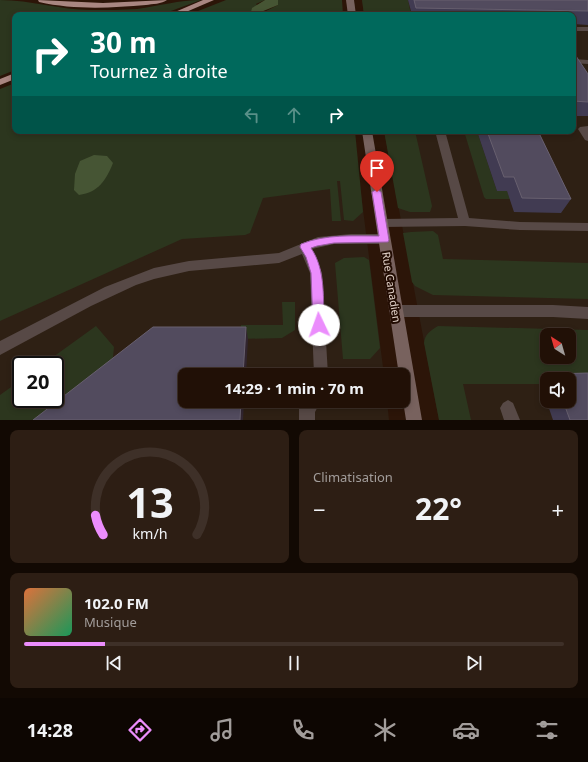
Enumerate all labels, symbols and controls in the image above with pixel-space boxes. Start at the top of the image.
text: 30 m [90,23,157,61]
icon: right [24,28,76,80]
text: Tournez à droite [90,59,228,83]
icon: left [241,104,263,126]
icon: ahead [283,104,305,126]
icon: right [325,104,347,126]
pin [360,151,394,192]
icon: arrive [366,157,388,179]
street label: Rue Canadien [379,251,405,323]
position arrow [298,304,340,346]
north arrow [540,328,576,364]
map controls [540,328,576,408]
speed limit sign: 20 [12,356,64,408]
button: sound [540,372,576,408]
text: 14:29 · 1 min · 70 m [224,378,364,398]
text: Climatisation [313,468,393,486]
text: 13 [126,473,173,529]
text: 22° [415,488,462,529]
text: − [313,494,326,524]
text: + [551,494,564,524]
text: km/h [132,523,167,542]
text: 102.0 FM [84,593,149,613]
text: Musique [84,613,137,631]
icon: previous [103,652,125,674]
icon: pause [283,652,305,674]
icon: next [463,652,485,674]
icon: directions [126,716,154,744]
icon: music [208,716,236,744]
icon: phone [289,716,317,744]
icon: climate [371,716,399,744]
icon: car [452,716,480,744]
icon: filters [533,716,561,744]
text: 14:28 [27,718,73,742]

